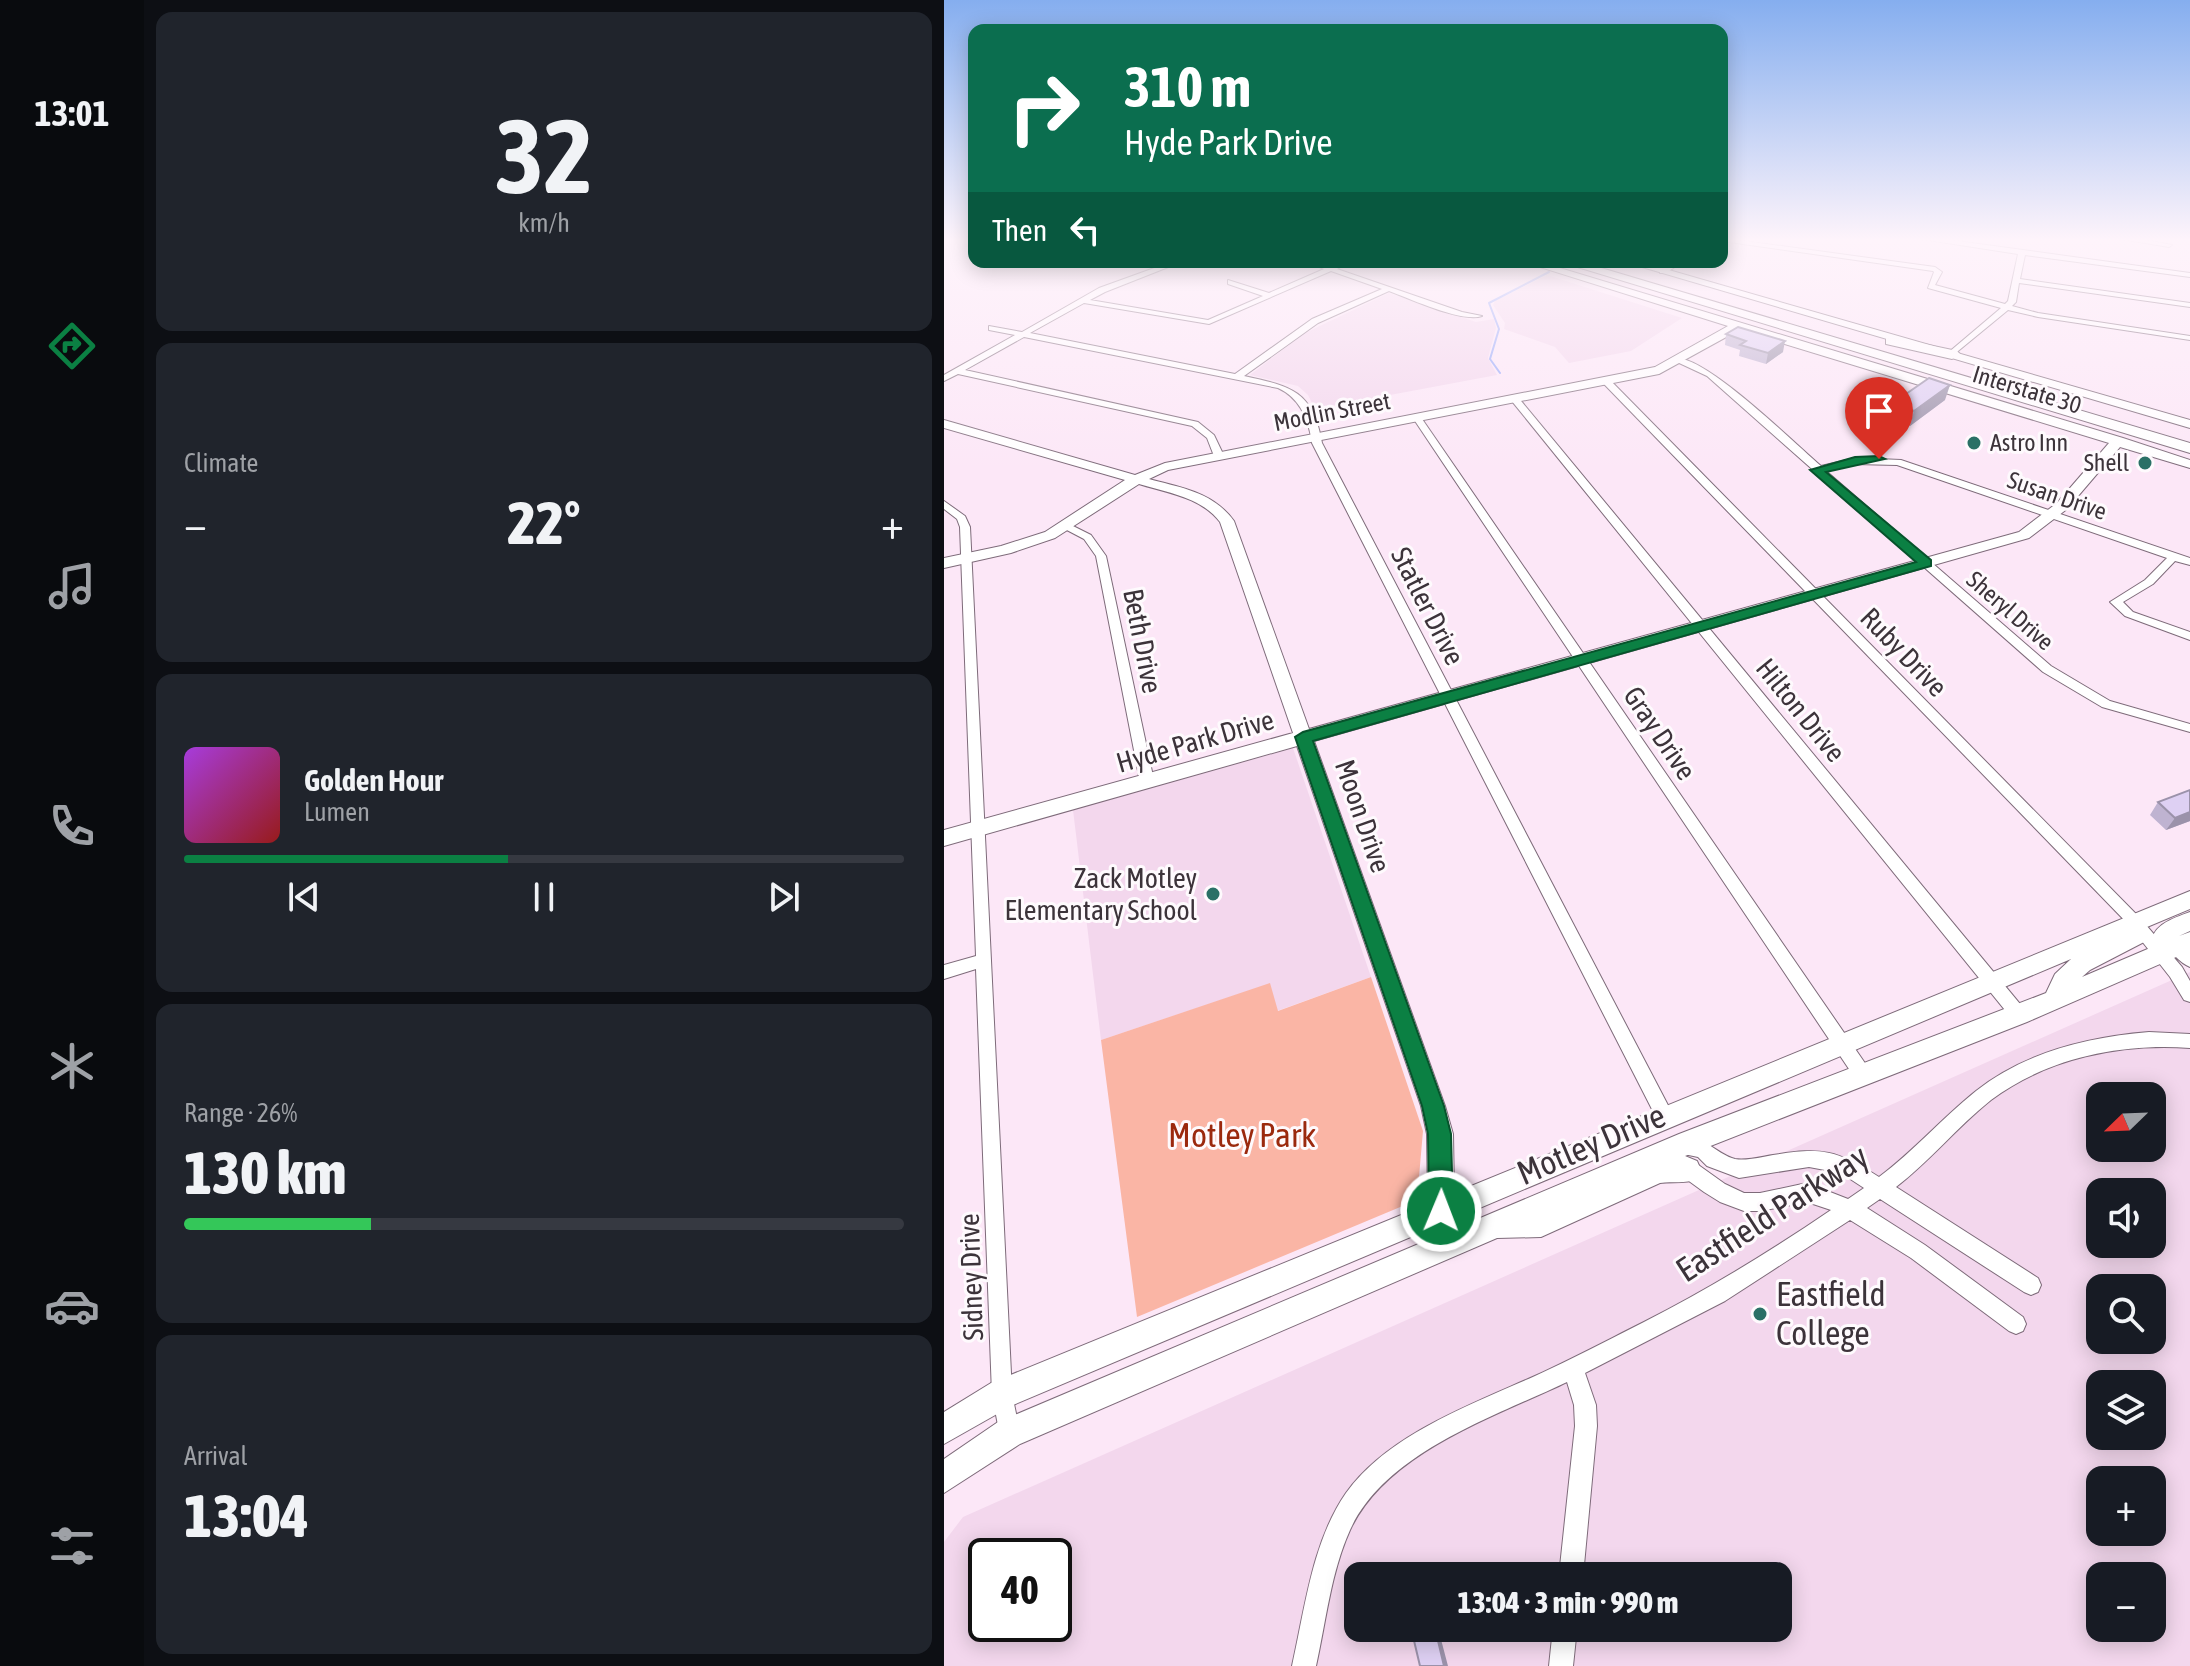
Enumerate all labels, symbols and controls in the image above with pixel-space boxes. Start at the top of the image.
text: 310 m [1124,55,1251,119]
icon: right [992,56,1096,160]
text: 13:01 [35,92,109,134]
text: 32 [495,96,593,215]
text: Hyde Park Drive [1124,121,1333,163]
text: km/h [518,208,570,238]
icon: left [1063,208,1107,252]
text: Then [992,213,1047,247]
icon: directions [44,318,100,374]
street label: Interstate 30 [1969,360,2085,419]
pin [1845,377,1913,459]
street label: Modlin Street [1271,387,1393,436]
icon: arrive [1857,389,1901,433]
place label: Astro Inn [1990,429,2068,456]
marker: Astro Inn [1965,434,1983,452]
text: Climate [184,448,258,478]
place label: Shell [2084,449,2130,476]
marker: Shell [2136,454,2154,472]
street label: Susan Drive [2004,466,2110,525]
text: 22° [508,488,580,557]
text: − [184,498,207,548]
text: + [881,498,904,548]
street label: Statler Drive [1385,542,1471,670]
icon: music [44,558,100,614]
street label: Sheryl Drive [1962,566,2059,656]
street label: Beth Drive [1117,586,1169,696]
street label: Ruby Drive [1854,601,1954,703]
street label: Hilton Drive [1750,652,1852,768]
street label: Gray Drive [1617,680,1703,786]
street label: Hyde Park Drive [1113,703,1277,779]
street label: Moon Drive [1329,756,1397,876]
text: Golden Hour [304,763,443,797]
text: Lumen [304,797,370,827]
icon: phone [44,798,100,854]
place label: Zack Motley Elementary School [1005,862,1198,926]
icon: previous [282,875,326,919]
icon: pause [522,875,566,919]
icon: next [762,875,806,919]
marker: Zack Motley Elementary School [1204,885,1222,903]
icon: climate [44,1038,100,1094]
north arrow [2086,1082,2166,1162]
map controls [2086,1082,2166,1642]
street label: Motley Drive [1511,1095,1671,1192]
text: Range · 26% [184,1098,297,1128]
park label: Motley Park [1168,1115,1316,1154]
street label: Eastfield Parkway [1669,1136,1875,1289]
text: 130 km [184,1138,346,1207]
position arrow [1399,1169,1483,1253]
button: sound [2086,1178,2166,1258]
street label: Sidney Drive [953,1213,989,1341]
place label: Eastfield College [1776,1274,1886,1352]
button: search [2086,1274,2166,1354]
icon: car [44,1278,100,1334]
marker: Eastfield College [1751,1305,1769,1323]
button: layers [2086,1370,2166,1450]
text: Arrival [184,1441,248,1471]
button: + [2086,1466,2166,1546]
text: 13:04 [184,1481,309,1550]
icon: filters [44,1518,100,1574]
speed limit sign: 40 [968,1538,1072,1642]
button: − [2086,1562,2166,1642]
text: 13:04 · 3 min · 990 m [1458,1585,1678,1619]

